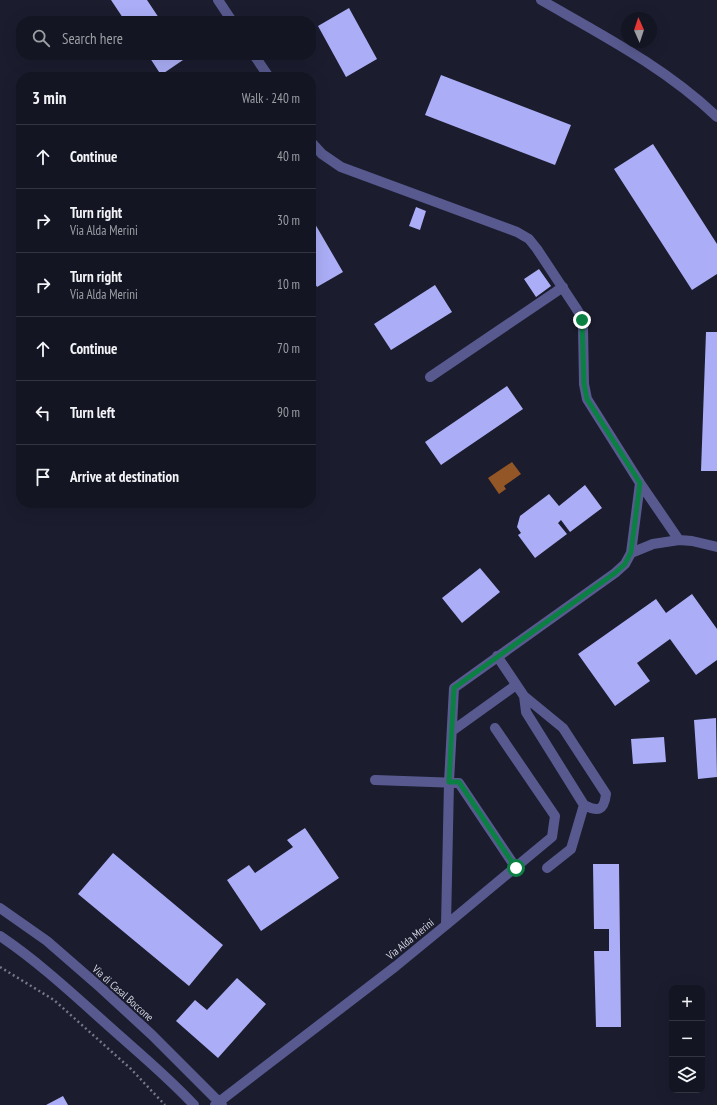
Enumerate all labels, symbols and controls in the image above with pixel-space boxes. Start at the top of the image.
north arrow [621,12,657,48]
search box [16,16,316,60]
icon: search [30,27,52,49]
text: Search here [62,29,123,48]
text: 3 min [32,87,66,109]
text: Walk · 240 m [242,90,300,107]
icon: ahead [32,146,54,168]
text: Continue [70,147,117,166]
text: 40 m [277,148,300,165]
text: Turn right [70,203,122,222]
icon: right [32,210,54,232]
text: 30 m [277,212,300,229]
text: Via Alda Merini [70,222,138,239]
text: Turn right [70,267,122,286]
icon: right [32,274,54,296]
text: 10 m [277,276,300,293]
text: Via Alda Merini [70,286,138,303]
route end [573,311,591,329]
icon: ahead [32,338,54,360]
text: Continue [70,339,117,358]
text: 70 m [277,340,300,357]
icon: left [32,402,54,424]
text: Turn left [70,403,115,422]
text: 90 m [277,404,300,421]
icon: arrive [32,466,54,488]
text: Arrive at destination [70,467,179,486]
route start [507,859,525,877]
street label: Via Alda Merini [383,916,437,963]
street label: Via di Casal Boccone [89,961,157,1024]
map controls [669,985,705,1093]
button: + [669,985,705,1021]
button: − [669,1021,705,1057]
button: layers [669,1057,705,1093]

